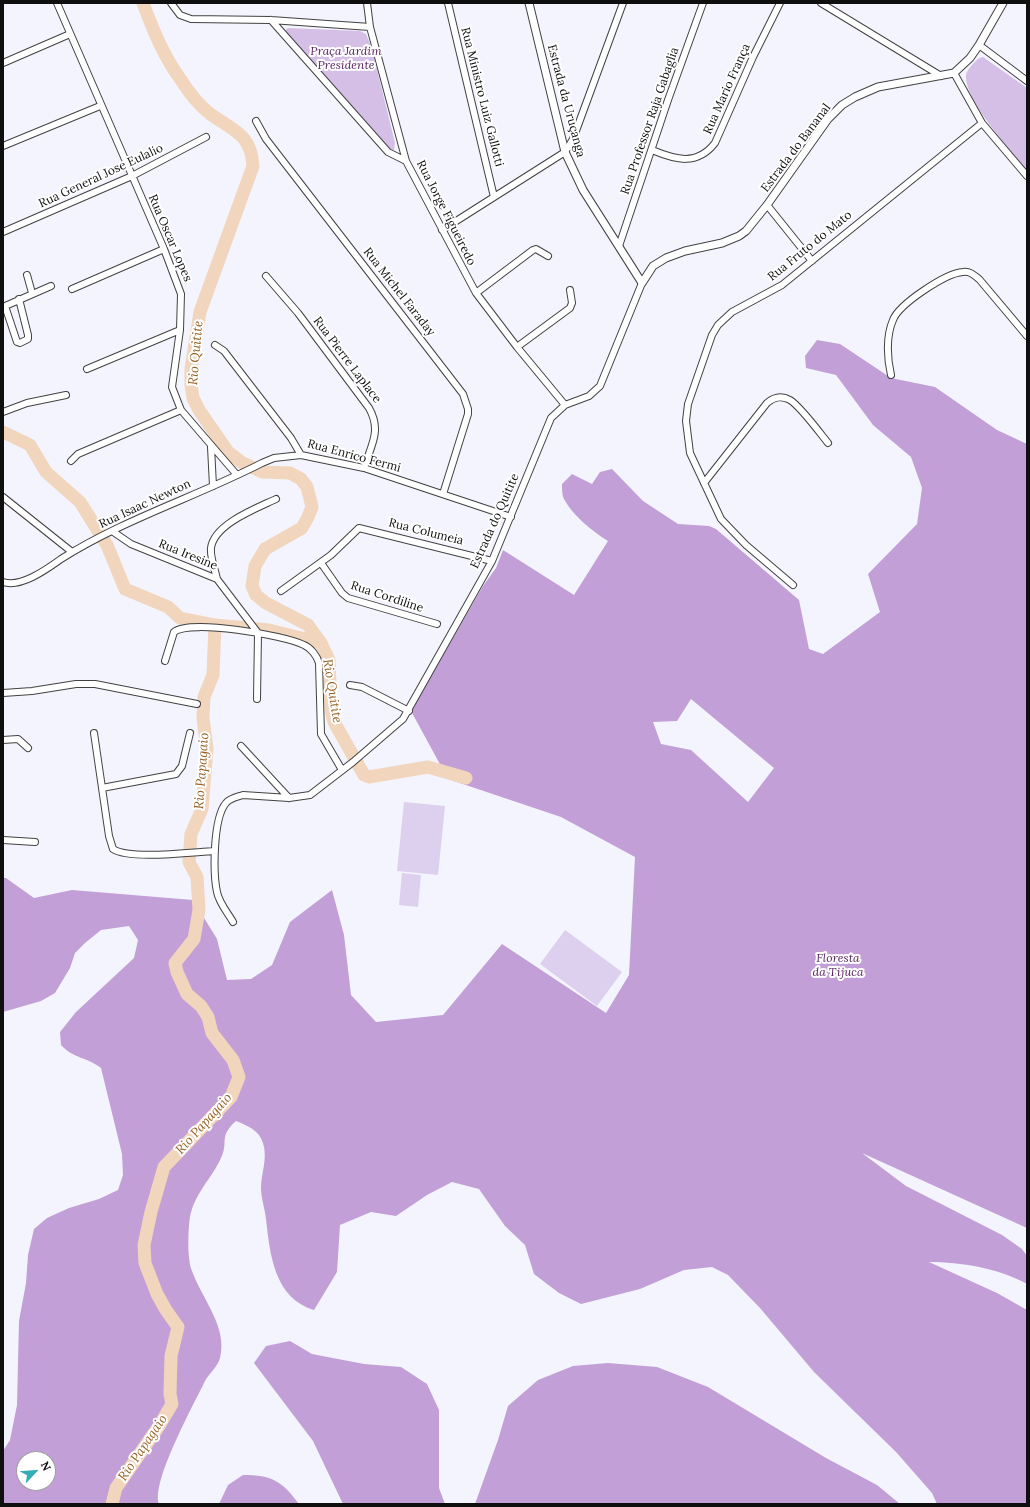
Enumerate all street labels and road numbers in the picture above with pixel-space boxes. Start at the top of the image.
street label: Rua Ministro Luiz Gallotti [458,26,506,168]
street label: Rua Mario França [701,41,753,137]
street label: Estrada da Uruçanga [544,43,588,159]
street label: Rua Professor Raja Gabaglia [618,45,682,197]
street label: Estrada do Bananal [758,101,834,195]
street label: Rua General Jose Eulalio [37,141,165,211]
street label: Rua Jorge Figueiredo [413,158,479,268]
street label: Rua Oscar Lopes [145,192,195,284]
street label: Rua Fruto do Mato [765,208,855,284]
street label: Rua Michel Faraday [360,245,438,339]
street label: Rua Pierre Laplace [310,314,384,406]
street label: Rua Enrico Fermi [306,437,402,475]
street label: Estrada do Quitite [468,471,522,571]
street label: Rua Isaac Newton [97,476,193,532]
street label: Rua Columeia [387,516,465,548]
street label: Rua Iresine [156,537,220,573]
street label: Rua Cordiline [349,578,425,616]

